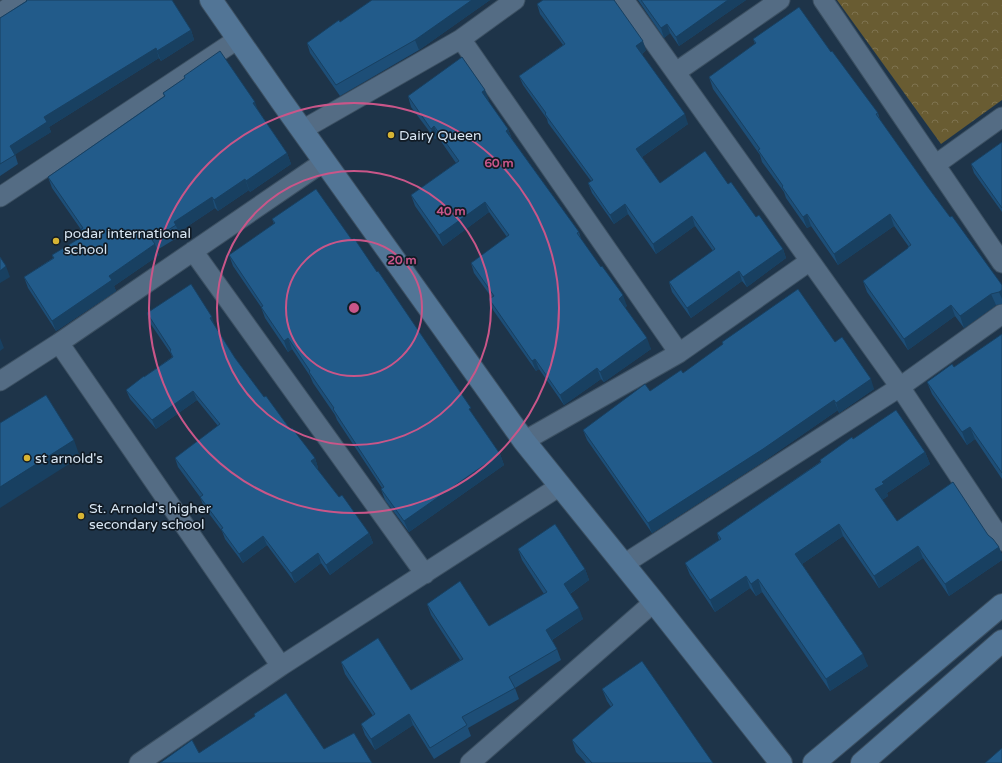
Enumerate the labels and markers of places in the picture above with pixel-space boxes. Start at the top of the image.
place label: Dairy Queen [399,127,481,144]
marker: Dairy Queen [386,130,396,140]
place label: podar international school [64,225,191,258]
marker: podar international school [51,236,61,246]
centre of rings [347,301,361,315]
place label: st arnold's [35,450,103,467]
marker: st arnold's [22,453,32,463]
place label: St. Arnold's higher secondary school [89,500,212,533]
marker: St. Arnold's higher secondary school [76,511,86,521]

